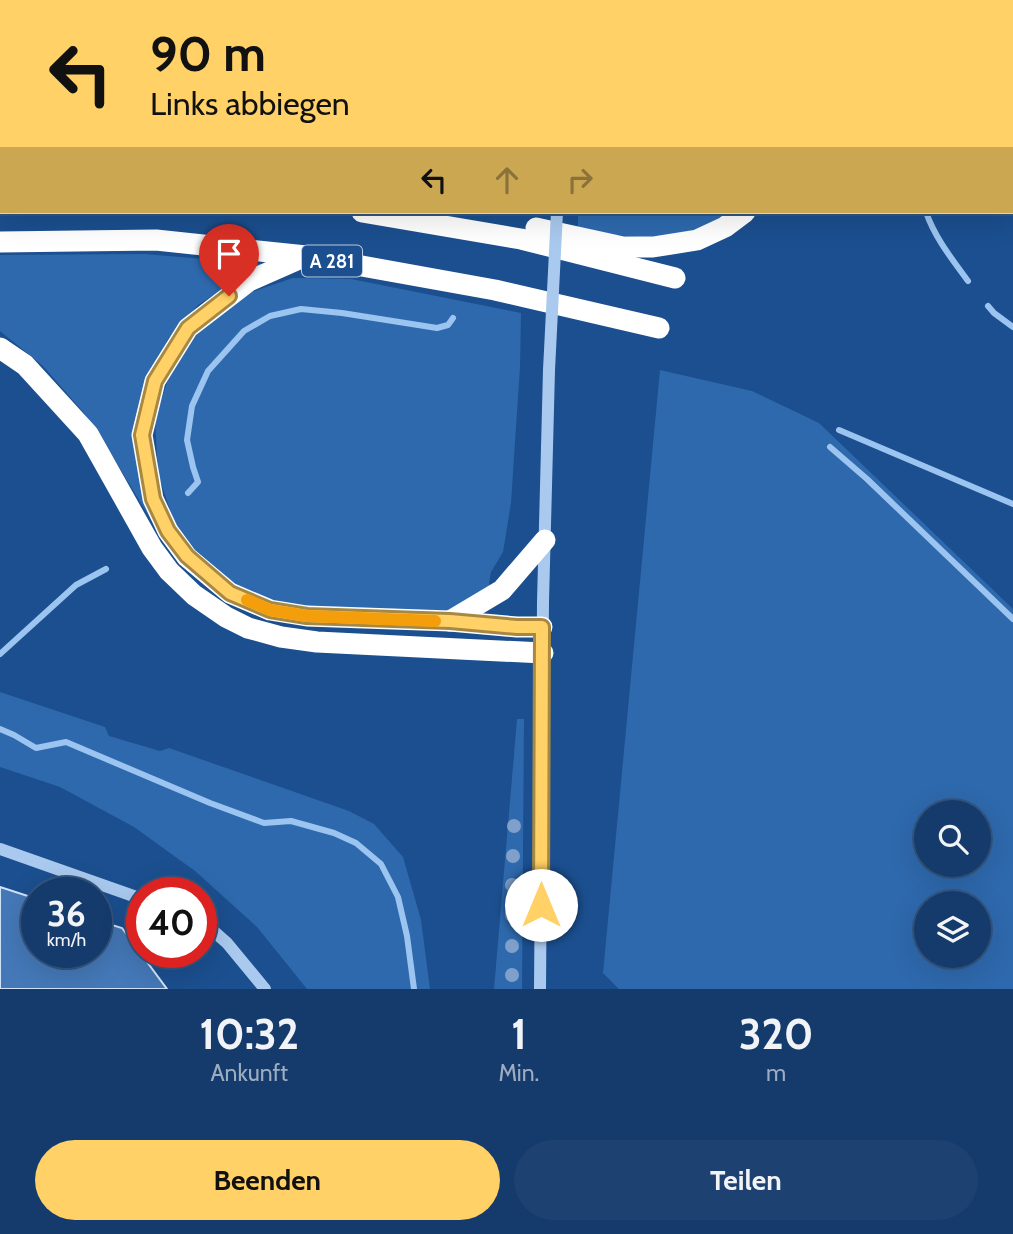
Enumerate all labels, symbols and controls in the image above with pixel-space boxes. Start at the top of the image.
text: 90 m [150,24,266,83]
icon: left [35,28,126,119]
text: Links abbiegen [150,84,350,123]
icon: left [415,161,453,199]
icon: ahead [488,161,526,199]
icon: right [561,161,599,199]
pin [199,224,259,296]
icon: arrive [210,235,248,273]
road number: A 281 [302,246,362,276]
map controls [914,800,991,968]
button: search [914,800,991,877]
position arrow [504,868,578,942]
speed limit sign: 40 [126,877,217,968]
button: layers [914,891,991,968]
text: 36 [47,892,86,935]
text: km/h [47,929,86,951]
text: 10:32 [200,1008,299,1060]
text: 1 [511,1008,527,1060]
text: 320 [739,1008,813,1060]
text: Ankunft [210,1059,288,1087]
text: Min. [498,1059,539,1087]
text: m [766,1059,786,1087]
button: Beenden [35,1140,500,1220]
button: Teilen [514,1140,978,1220]

